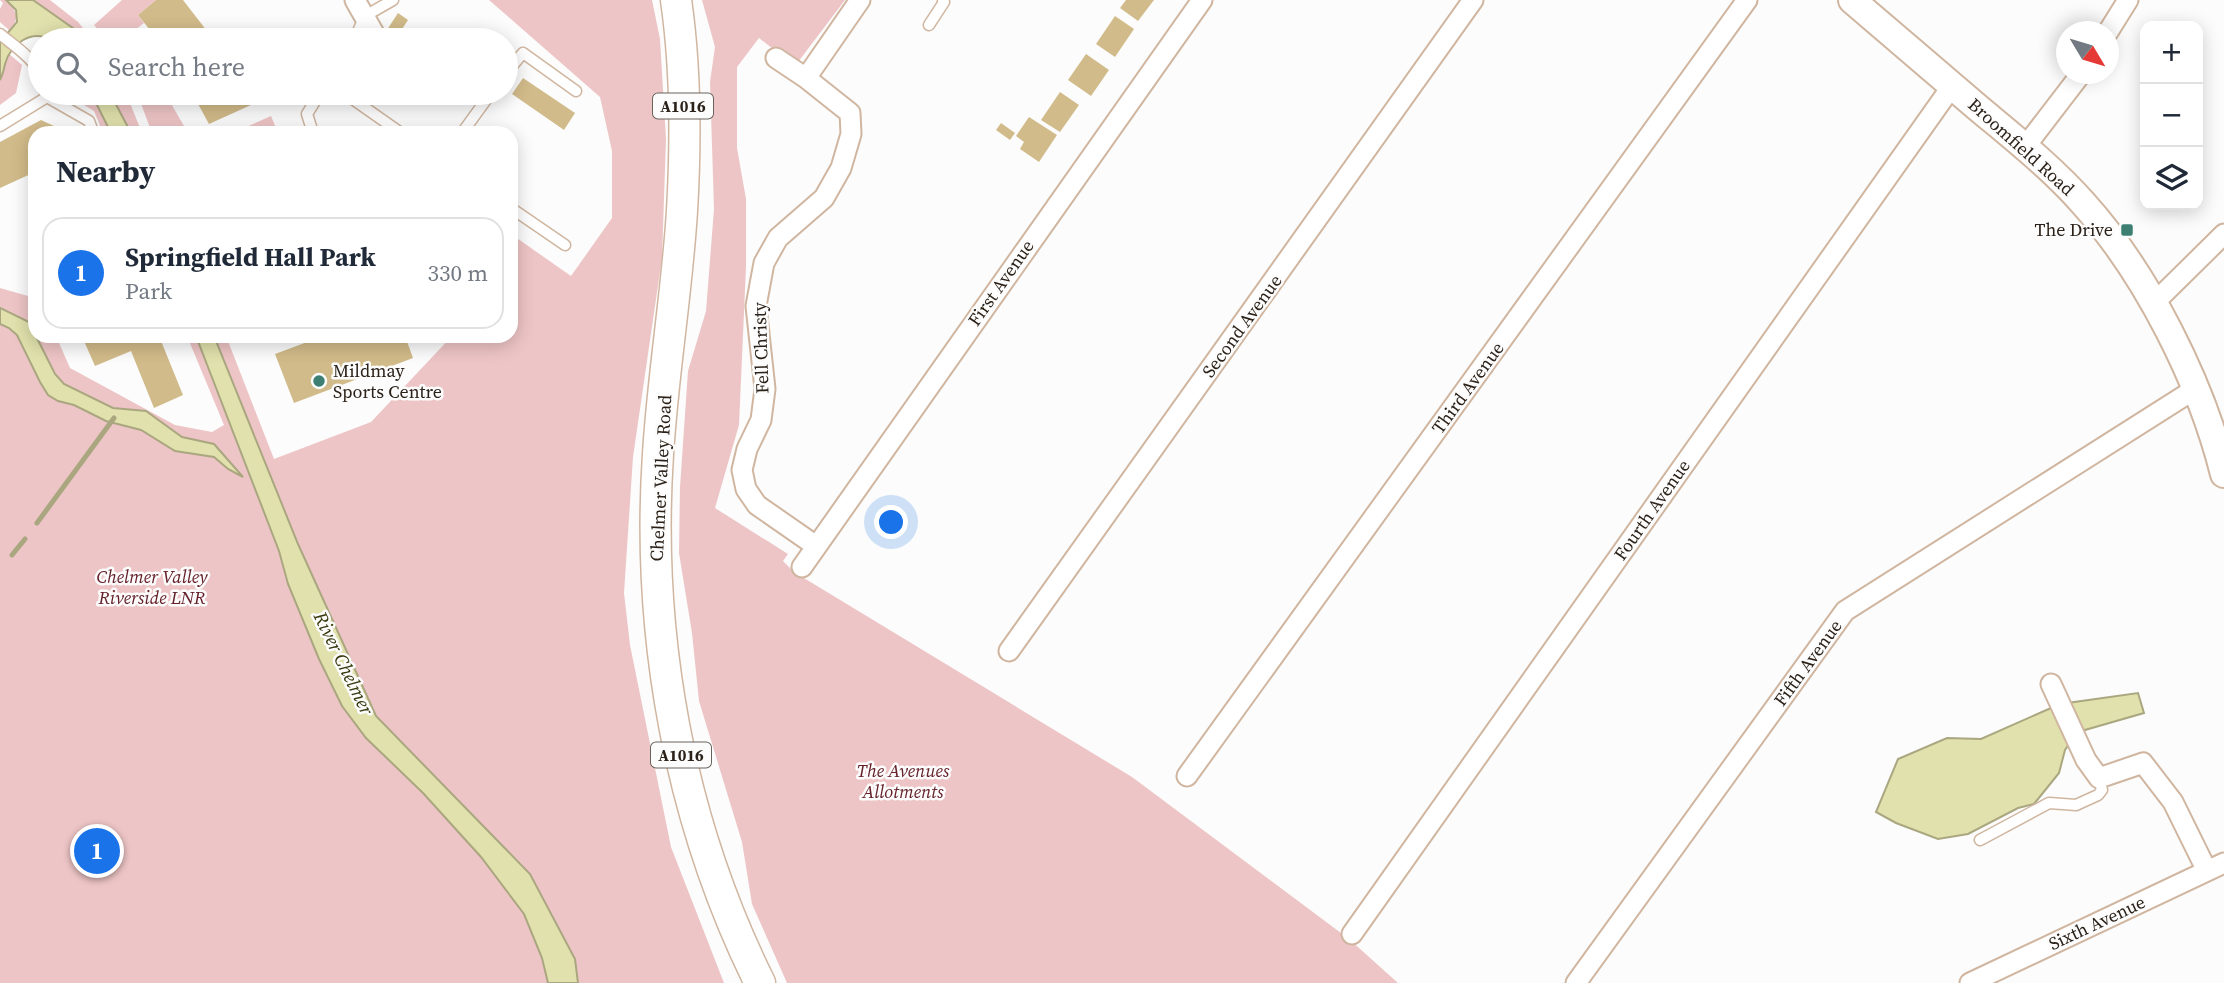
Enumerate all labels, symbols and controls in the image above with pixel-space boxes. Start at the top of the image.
north arrow [2056,21,2119,84]
map controls [2140,21,2203,210]
button: + [2140,21,2203,84]
search box [28,28,518,105]
icon: search [52,48,90,86]
text: Search here [108,49,245,85]
button: − [2140,84,2203,147]
street label: Broomfield Road [1963,92,2080,201]
road number: A1016 [653,94,713,118]
button: layers [2140,147,2203,210]
text: Nearby [56,151,155,192]
place label: The Drive [2035,217,2113,242]
marker: The Drive [2119,222,2135,238]
street label: First Avenue [962,235,1040,331]
text: Springfield Hall Park [125,239,376,275]
text: 1 [75,257,87,289]
text: 330 m [427,257,488,289]
street label: Second Avenue [1196,269,1287,382]
text: Park [125,275,172,307]
street label: Fell Christy [746,301,775,394]
street label: Third Avenue [1426,337,1509,439]
place label: Mildmay Sports Centre [333,358,442,404]
marker: Mildmay Sports Centre [311,373,327,389]
street label: Chelmer Valley Road [644,394,677,562]
street label: Fourth Avenue [1608,454,1696,565]
your location [874,505,908,539]
park label: Chelmer Valley Riverside LNR [96,564,208,610]
water label: River Chelmer [307,606,381,720]
street label: Fifth Avenue [1768,614,1847,711]
road number: A1016 [651,742,711,768]
park label: The Avenues Allotments [857,758,950,804]
pin: 1 [74,825,120,877]
street label: Sixth Avenue [2044,889,2149,956]

